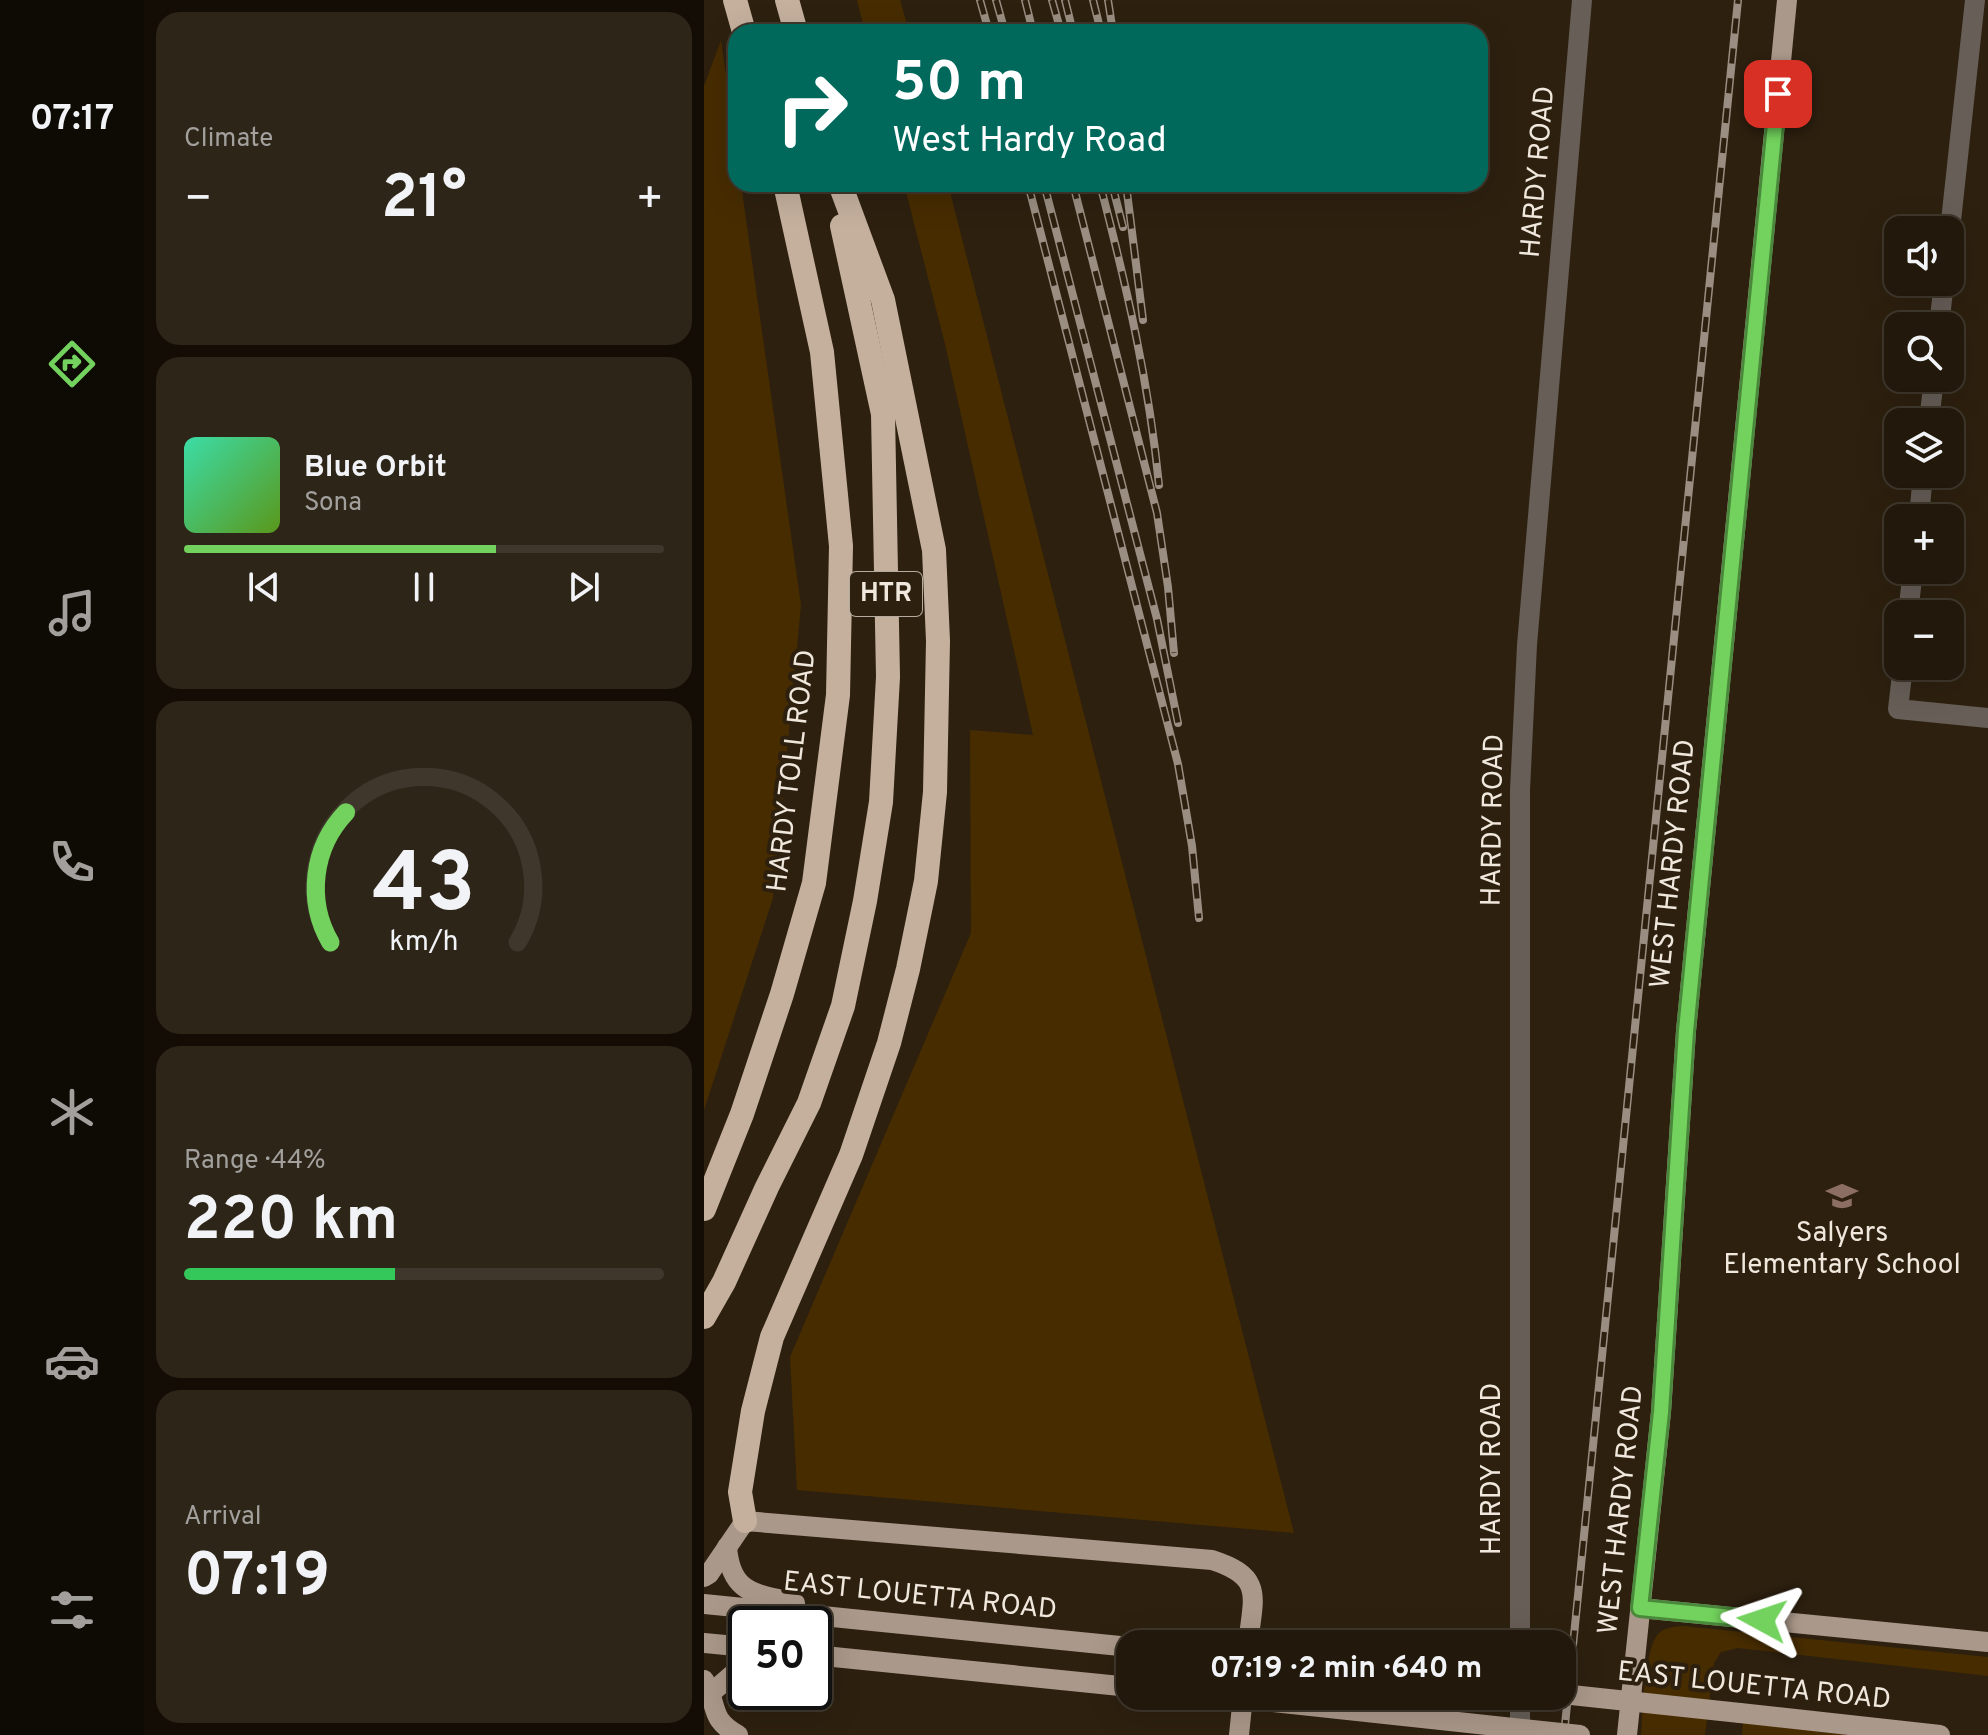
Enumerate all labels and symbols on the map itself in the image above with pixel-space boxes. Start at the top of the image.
pin [1744,60,1812,128]
street label: HARDY ROAD [1514,84,1564,260]
road number: HTR [850,572,922,616]
street label: HARDY TOLL ROAD [760,648,826,894]
street label: HARDY ROAD [1474,733,1514,907]
street label: WEST HARDY ROAD [1643,738,1705,990]
school or university icon: Salyers Elementary School [1825,1179,1859,1213]
place label: Salyers Elementary School [1723,1216,1961,1284]
street label: HARDY ROAD [1475,1383,1511,1555]
street label: WEST HARDY ROAD [1591,1384,1653,1636]
street label: EAST LOUETTA ROAD [781,1565,1059,1629]
position arrow [1720,1578,1804,1662]
speed limit sign: 50 [728,1606,832,1710]
street label: EAST LOUETTA ROAD [1615,1655,1893,1719]

